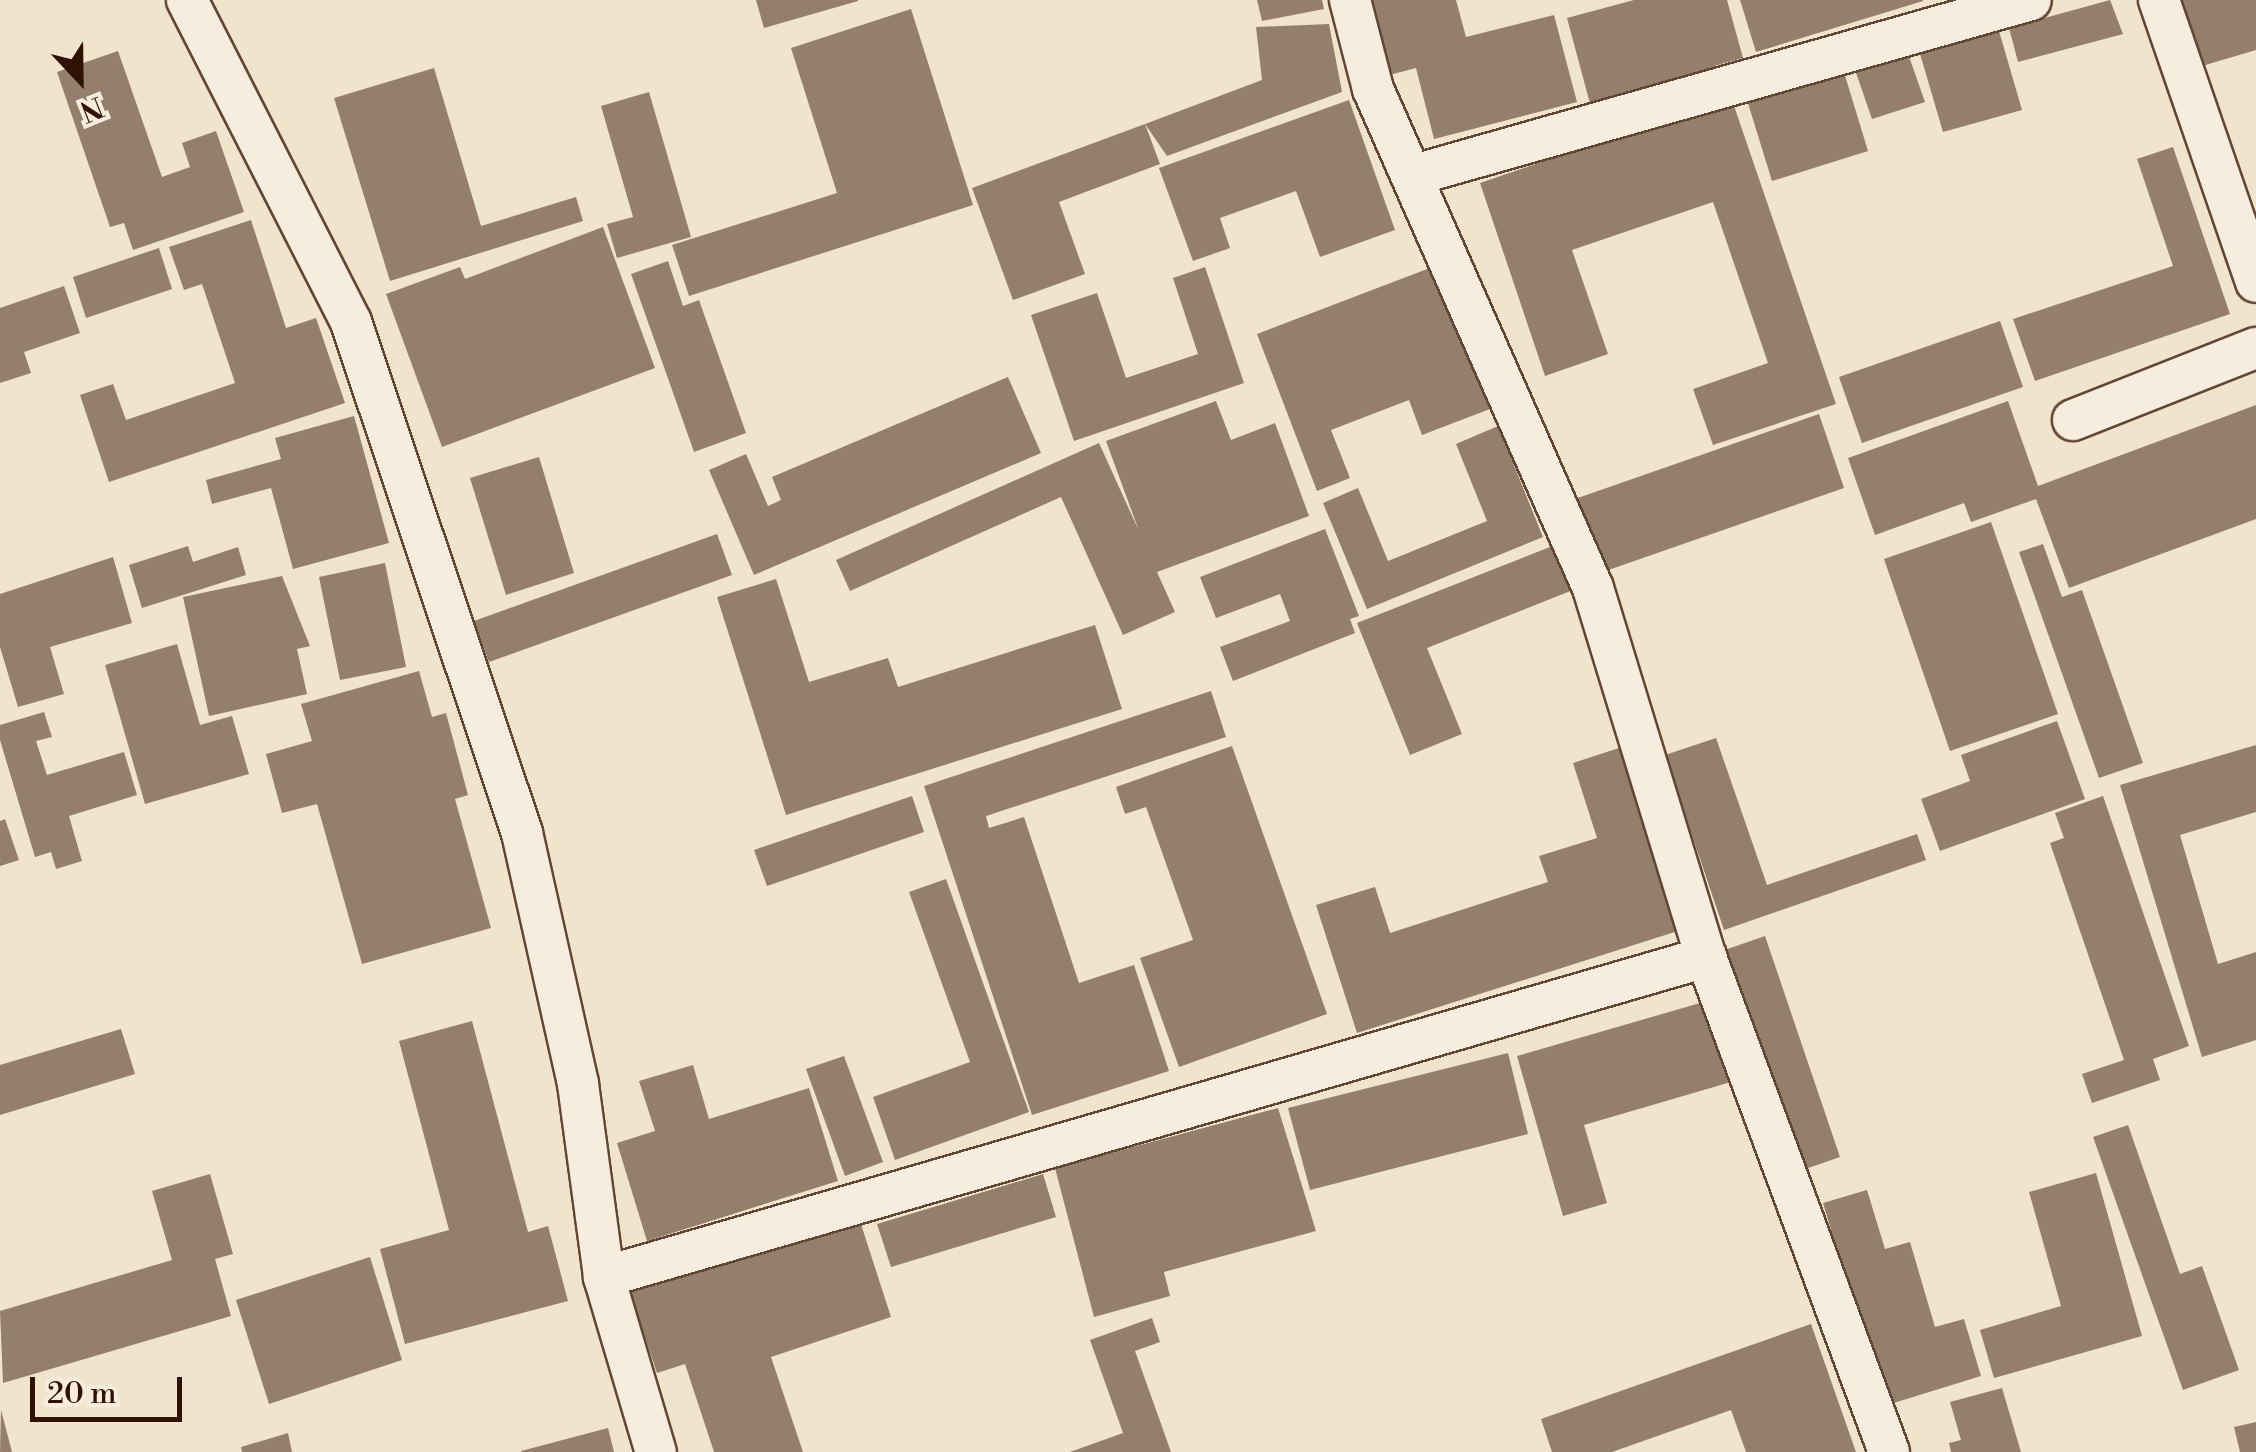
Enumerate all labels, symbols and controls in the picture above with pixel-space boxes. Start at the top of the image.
north arrow [30,30,130,130]
text: N [75,88,108,129]
scale bar [35,1357,188,1419]
text: 20 m [47,1375,116,1413]

